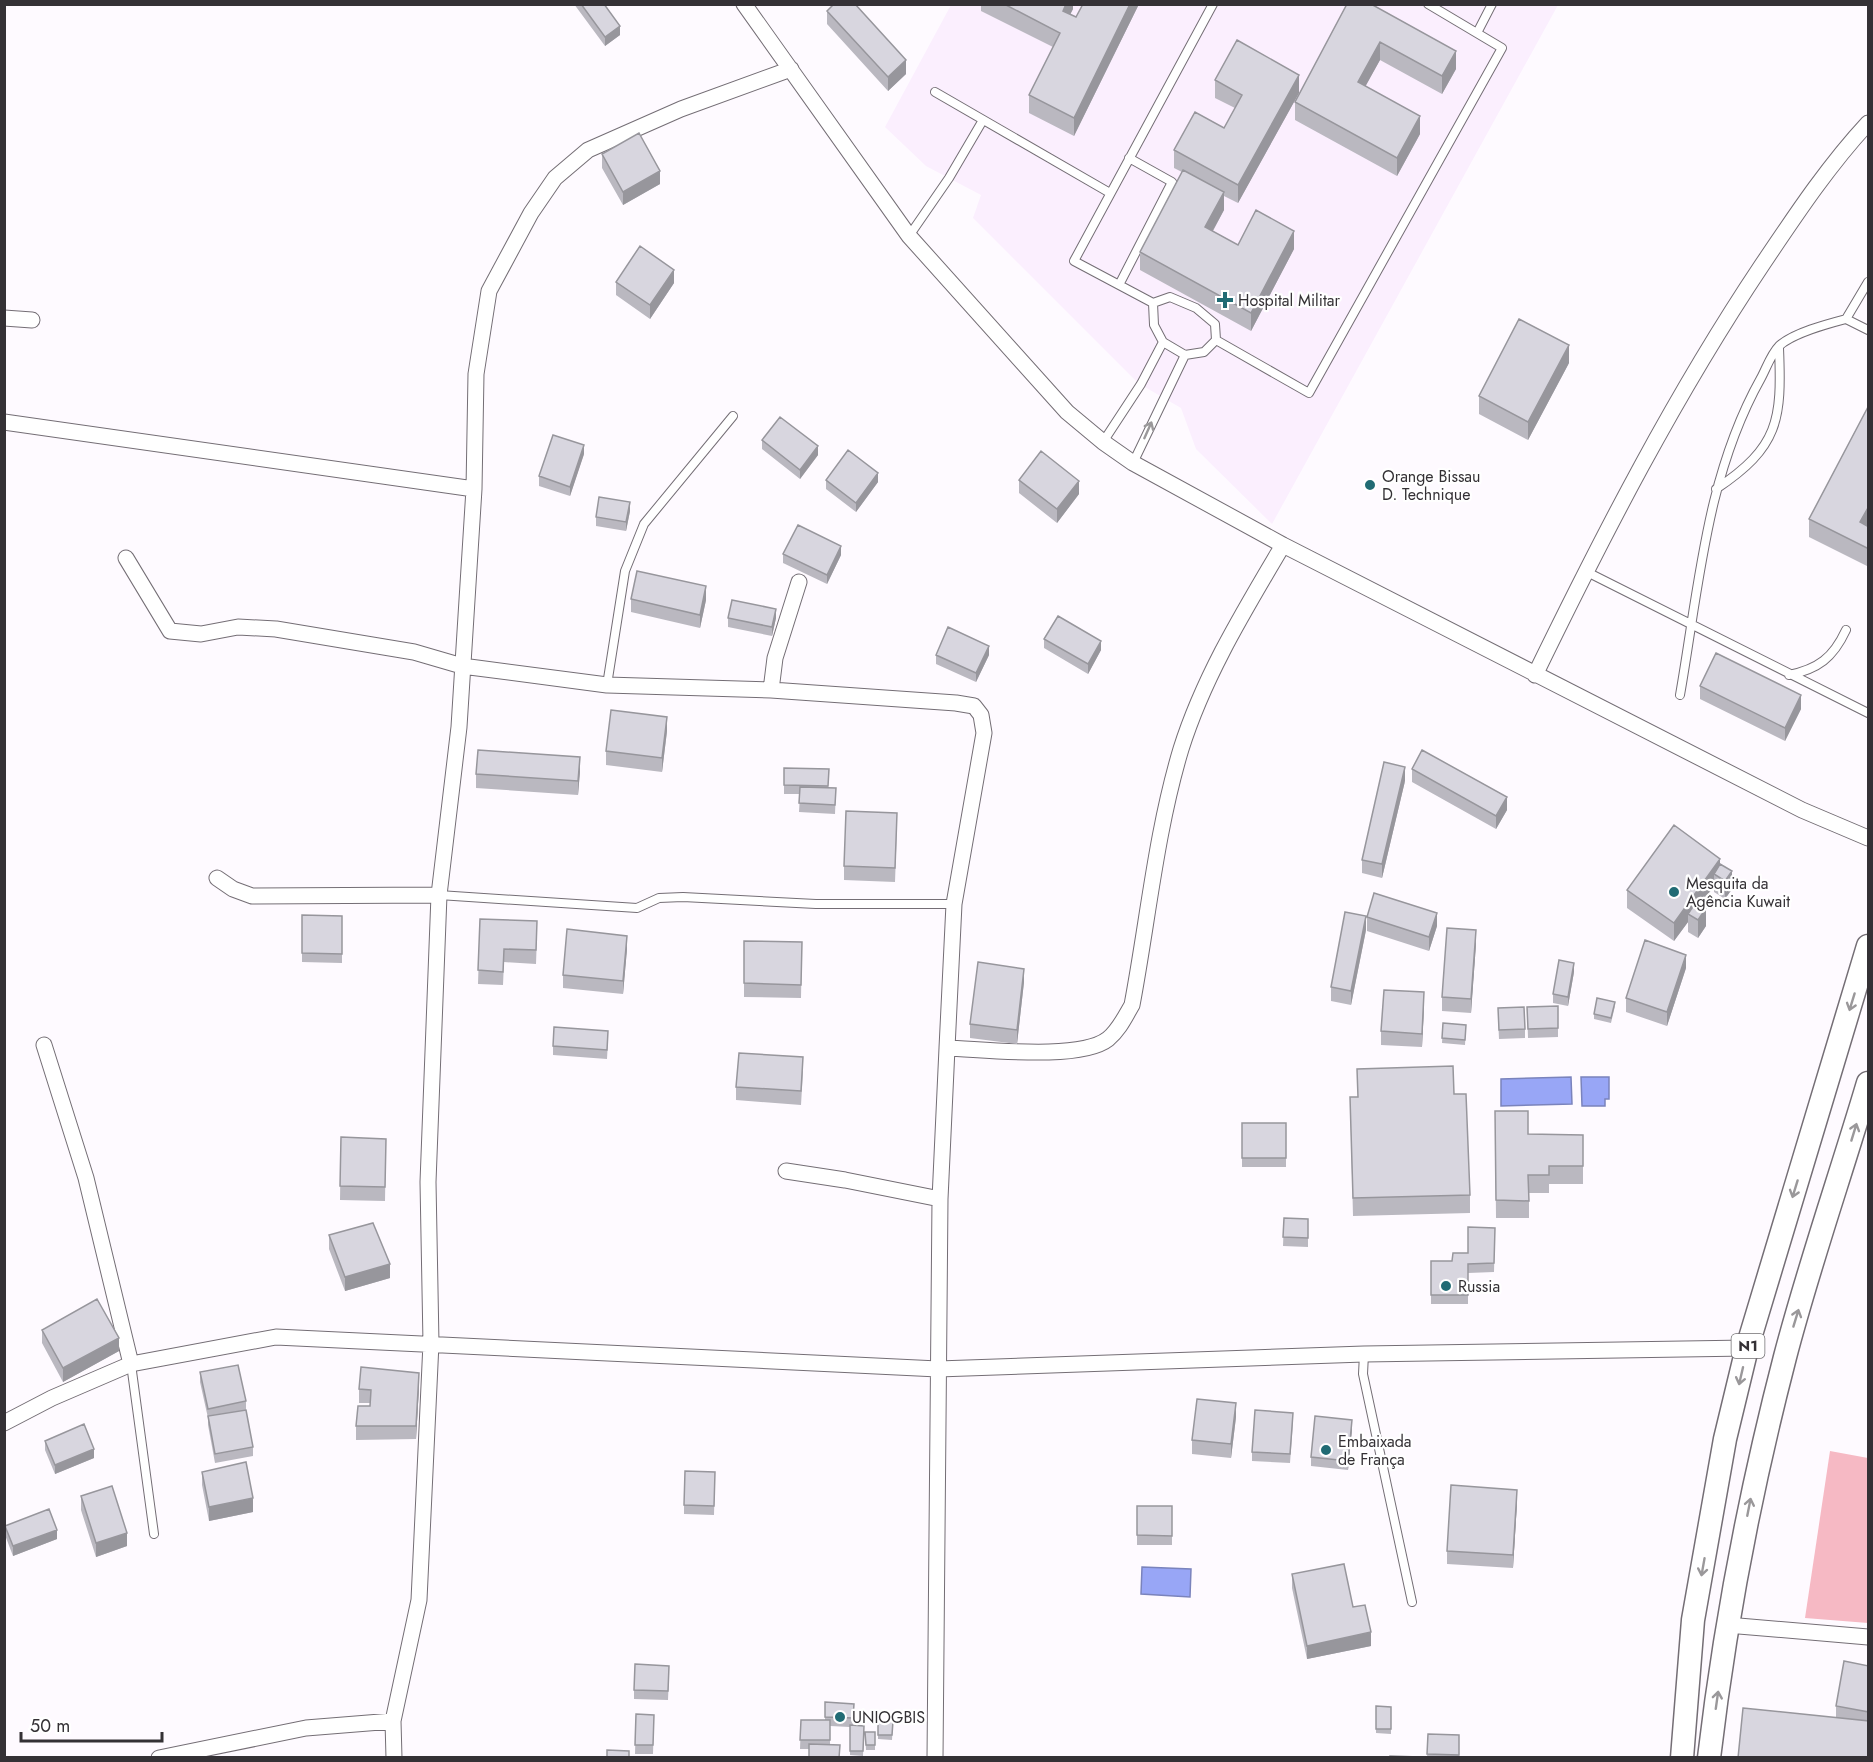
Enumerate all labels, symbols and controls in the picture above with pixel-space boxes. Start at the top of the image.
place label: Hospital Militar [1238,289,1340,312]
marker: Hospital Militar [1216,291,1234,309]
one-way arrow [1143,421,1154,439]
place label: Orange Bissau D. Technique [1382,465,1480,506]
marker: Orange Bissau D. Technique [1363,478,1377,492]
place label: Mesquita da Agência Kuwait [1686,872,1790,913]
marker: Mesquita da Agência Kuwait [1667,885,1681,899]
one-way arrow [1846,992,1857,1011]
one-way arrow [1849,1123,1860,1142]
one-way arrow [1789,1179,1800,1198]
place label: Russia [1458,1275,1500,1298]
marker: Russia [1439,1279,1453,1293]
one-way arrow [1792,1309,1803,1328]
road number: N1 [1732,1334,1764,1358]
one-way arrow [1734,1366,1746,1385]
place label: Embaixada de França [1338,1430,1412,1471]
marker: Embaixada de França [1319,1443,1333,1457]
one-way arrow [1744,1498,1755,1518]
one-way arrow [1697,1557,1708,1576]
one-way arrow [1711,1690,1722,1710]
scale bar [21,1705,162,1743]
place label: UNIOGBIS [852,1706,925,1729]
marker: UNIOGBIS [833,1710,847,1724]
text: 50 m [30,1713,70,1739]

